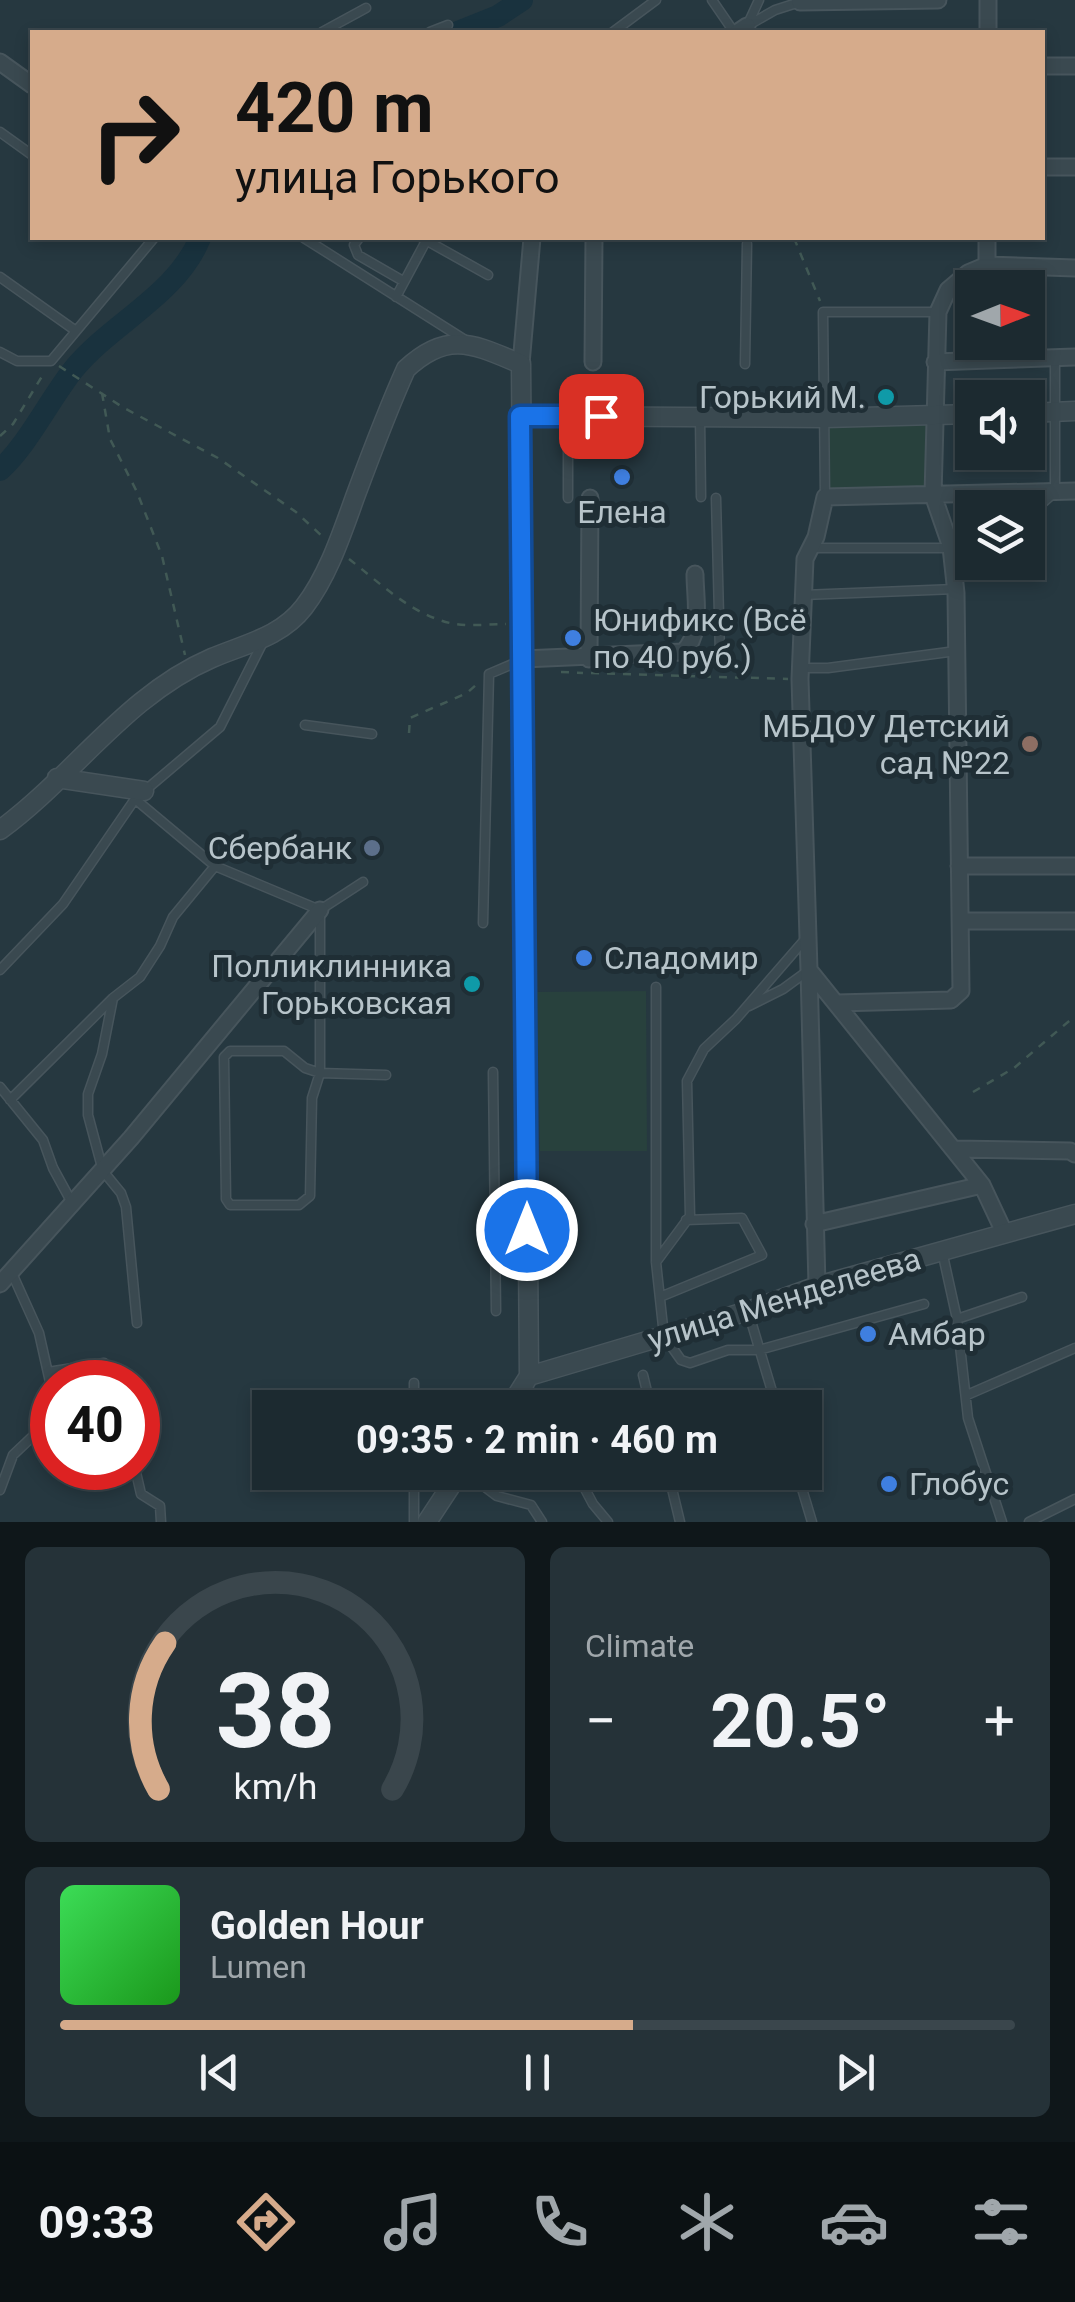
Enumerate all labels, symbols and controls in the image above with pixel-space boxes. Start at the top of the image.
text: 420 m [235,67,434,149]
icon: right [70,70,200,200]
text: улица Горького [235,151,560,204]
north arrow [955,270,1045,360]
map controls [955,270,1045,580]
pin [559,374,644,459]
place label: Горький М. [699,378,866,416]
button: sound [955,380,1045,470]
marker: Горький М. [875,386,897,408]
icon: arrive [574,389,629,444]
marker: Елена [611,466,633,488]
button: layers [955,490,1045,580]
place label: Елена [577,493,667,531]
place label: Юнификс (Всё по 40 руб.) [593,601,807,676]
marker: Юнификс (Всё по 40 руб.) [562,627,584,649]
place label: МБДОУ Детский сад №22 [762,707,1010,782]
marker: МБДОУ Детский сад №22 [1019,733,1041,755]
place label: Сбербанк [208,829,352,867]
marker: Сбербанк [361,837,383,859]
place label: Сладомир [604,939,758,977]
place label: Полликлинника Горьковская [211,947,452,1022]
marker: Сладомир [573,947,595,969]
marker: Полликлинника Горьковская [461,973,483,995]
position arrow [475,1178,579,1282]
street label: улица Менделеева [643,1239,925,1359]
place label: Амбар [888,1315,986,1353]
marker: Амбар [857,1323,879,1345]
speed limit sign: 40 [30,1360,160,1490]
text: 09:35 · 2 min · 460 m [356,1418,718,1462]
place label: Глобус [909,1465,1009,1503]
marker: Глобус [878,1473,900,1495]
text: Climate [585,1627,694,1665]
text: 38 [215,1651,335,1772]
text: 20.5° [710,1677,890,1765]
text: − [585,1689,616,1753]
text: + [984,1689,1015,1753]
text: km/h [233,1766,317,1808]
text: Golden Hour [210,1904,424,1948]
text: Lumen [210,1948,307,1986]
icon: previous [192,2045,247,2100]
icon: pause [510,2045,565,2100]
icon: next [828,2045,883,2100]
icon: directions [231,2187,301,2257]
icon: music [378,2187,448,2257]
icon: phone [525,2187,595,2257]
icon: climate [672,2187,742,2257]
icon: car [819,2187,889,2257]
icon: filters [966,2187,1036,2257]
text: 09:33 [39,2196,154,2249]

